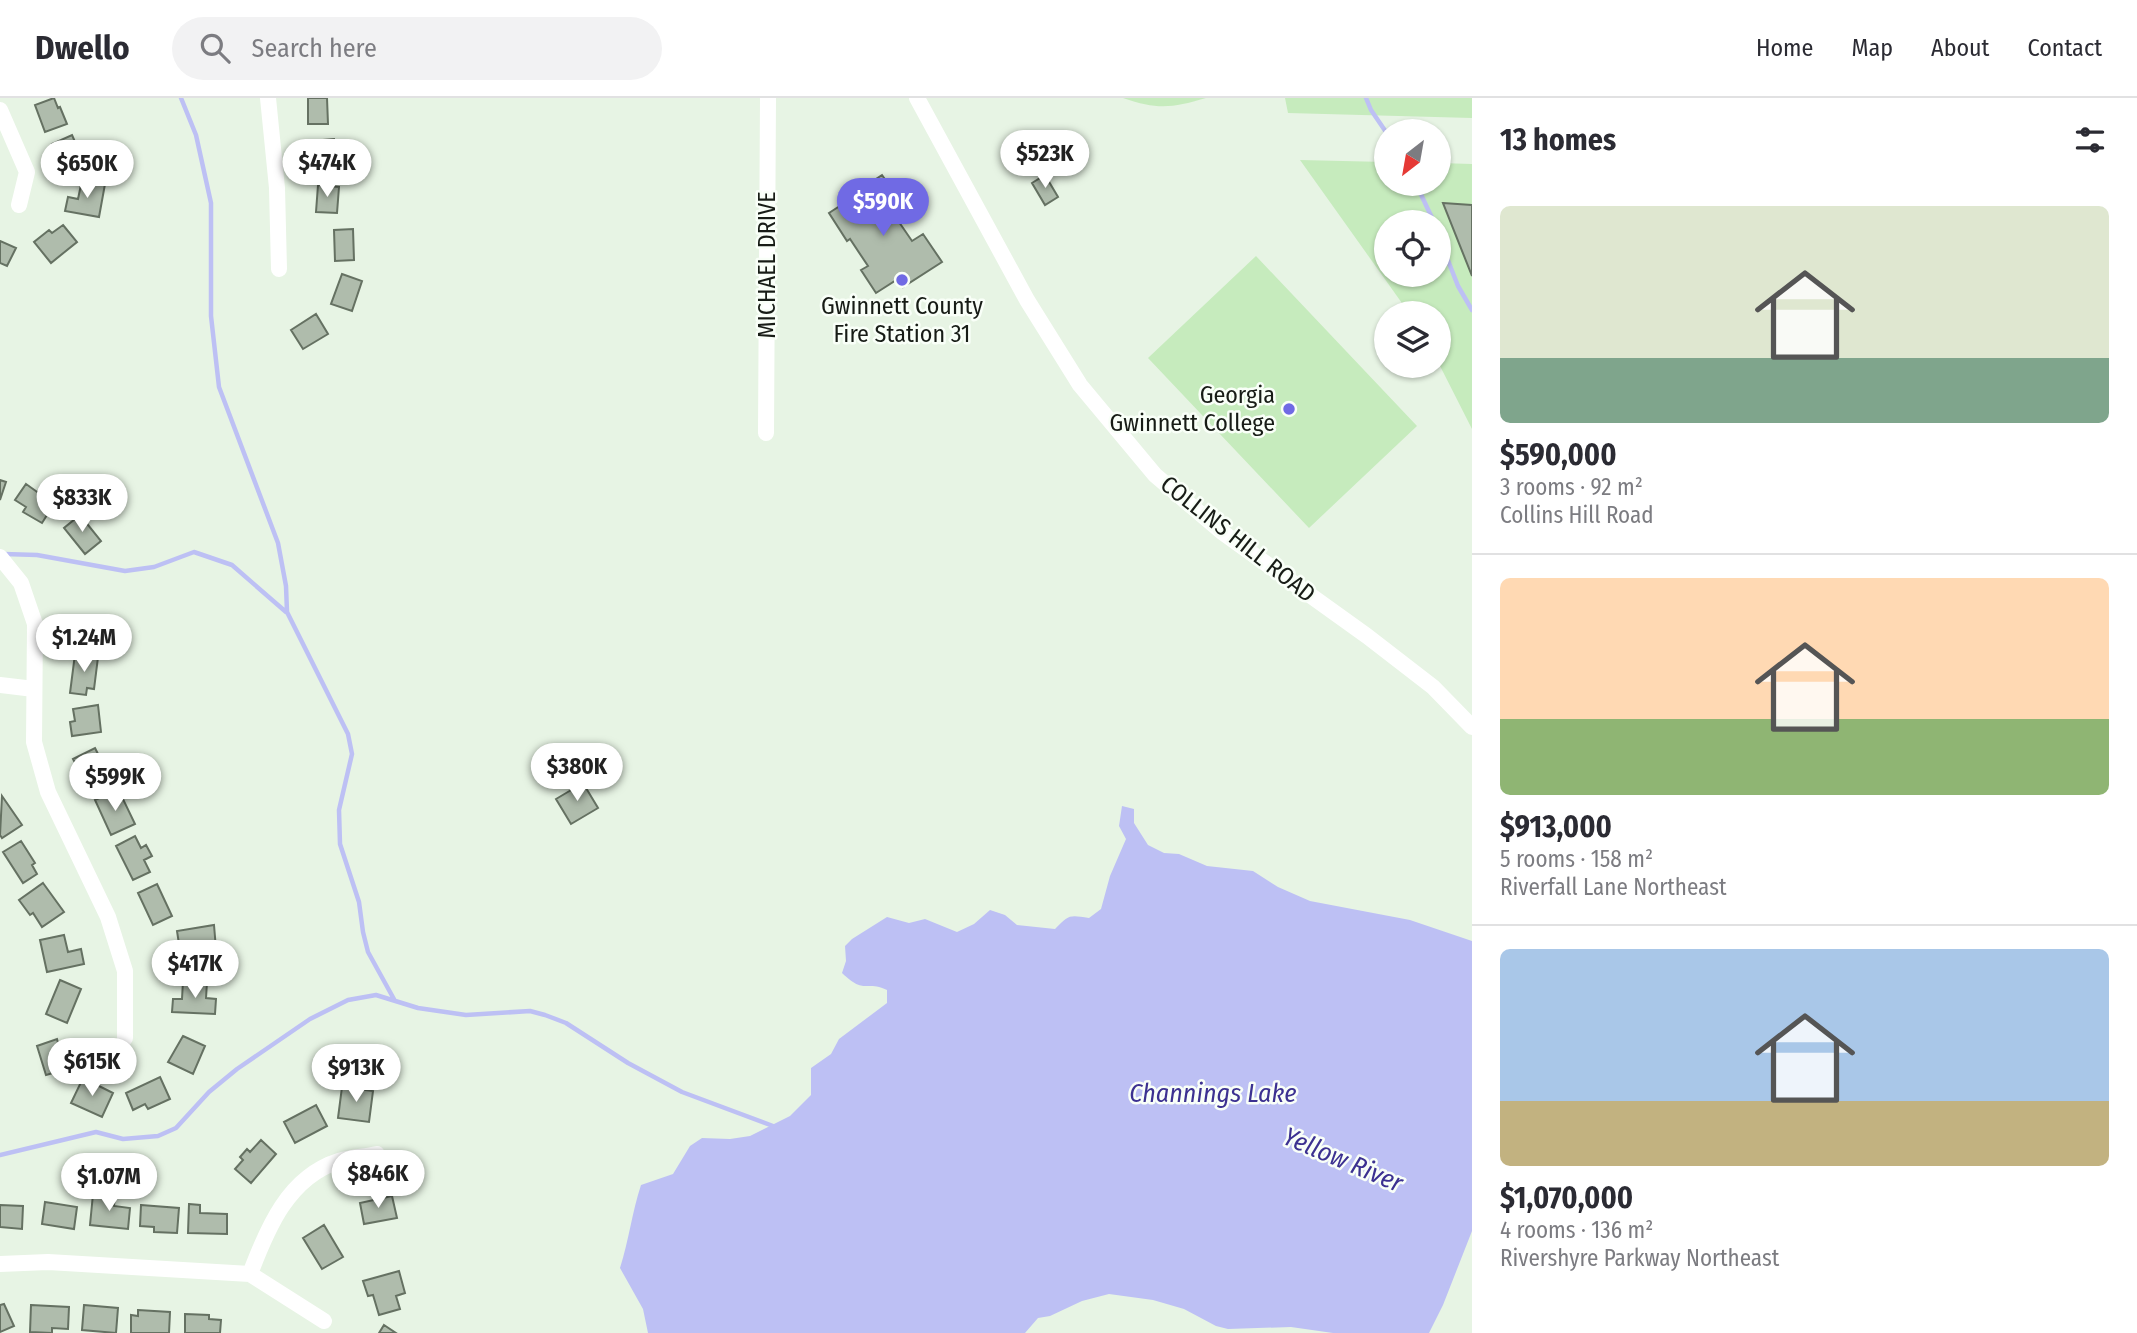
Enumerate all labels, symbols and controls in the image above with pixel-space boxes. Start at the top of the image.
search box [172,17,662,80]
text: Dwello [35,28,130,68]
icon: search [196,29,234,67]
text: Search here [252,33,377,64]
text: Home [1756,34,1813,62]
text: Map [1851,34,1893,62]
text: About [1931,34,1989,62]
text: Contact [2027,34,2102,62]
north arrow [1374,119,1451,196]
map controls [1374,119,1451,378]
icon: filters [2071,121,2109,159]
text: 13 homes [1500,122,1616,158]
pin: $523K [996,130,1094,190]
text: $523K [1016,139,1074,167]
pin: $650K [38,140,136,200]
pin: $474K [278,140,376,199]
text: $474K [298,148,356,176]
text: $650K [57,149,117,177]
pin: $590K [834,178,932,238]
text: $590K [853,187,913,215]
street label: MICHAEL DRIVE [753,191,781,339]
button: locate [1374,210,1451,287]
icon: home [1742,252,1868,378]
marker: Gwinnett County Fire Station 31 [894,272,910,288]
place label: Gwinnett County Fire Station 31 [821,292,983,348]
button: layers [1374,301,1451,378]
place label: Georgia Gwinnett College [1109,381,1275,437]
marker: Georgia Gwinnett College [1281,401,1297,417]
text: $590,000 [1500,437,1617,473]
street label: COLLINS HILL ROAD [1155,470,1321,608]
text: 3 rooms · 92 m² [1500,473,1643,501]
pin: $833K [33,474,131,534]
text: $833K [53,483,111,511]
text: Collins Hill Road [1500,501,1654,529]
pin: $1.24M [27,614,141,674]
text: $1.24M [52,623,116,651]
icon: home [1742,624,1868,750]
pin: $380K [528,744,626,803]
text: $380K [547,752,607,780]
pin: $599K [66,754,164,813]
text: $599K [85,762,145,790]
text: $913,000 [1500,809,1612,845]
text: 5 rooms · 158 m² [1500,845,1653,873]
text: Riverfall Lane Northeast [1500,873,1727,901]
pin: $417K [146,940,244,1000]
text: $417K [168,949,222,977]
icon: home [1742,995,1868,1121]
pin: $615K [43,1038,141,1098]
pin: $913K [307,1044,405,1104]
text: $615K [64,1047,120,1075]
text: $913K [328,1053,384,1081]
water label: Channings Lake [1129,1078,1297,1109]
water label: Yellow River [1278,1121,1408,1199]
pin: $846K [329,1150,427,1210]
pin: $1.07M [52,1154,166,1213]
text: $846K [348,1159,408,1187]
text: $1.07M [77,1162,141,1190]
text: $1,070,000 [1500,1180,1633,1216]
text: 4 rooms · 136 m² [1500,1216,1653,1244]
text: Rivershyre Parkway Northeast [1500,1244,1779,1272]

